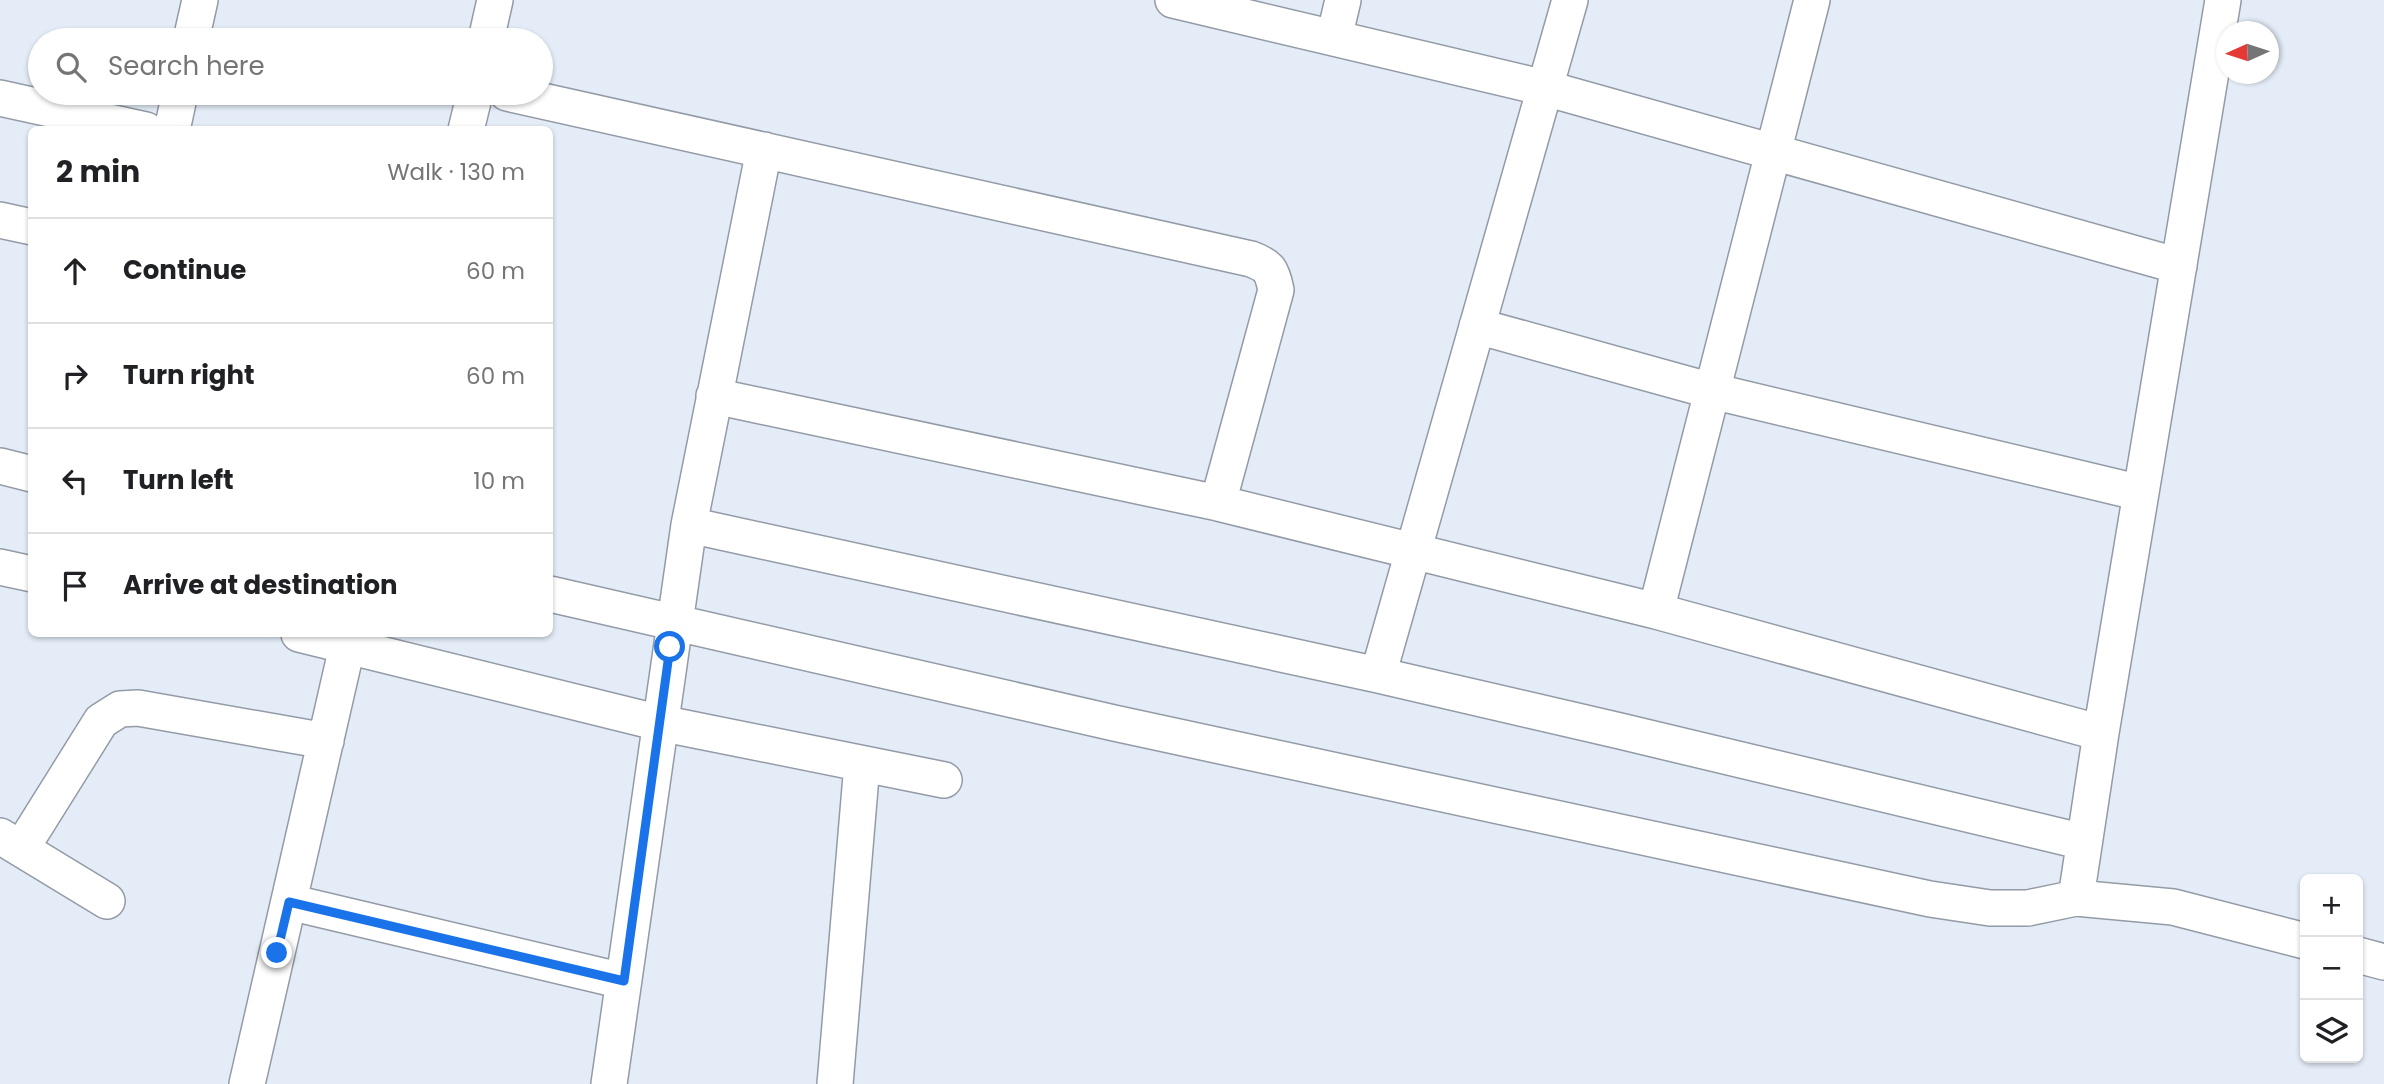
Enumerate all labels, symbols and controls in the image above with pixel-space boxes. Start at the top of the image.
north arrow [2216,21,2279,84]
search box [28,28,553,105]
icon: search [52,48,90,86]
text: Search here [108,48,265,84]
text: 2 min [56,150,140,193]
text: Walk · 130 m [387,156,525,188]
icon: ahead [56,252,94,290]
text: Continue [123,252,246,288]
text: 60 m [466,255,525,287]
icon: right [56,357,94,395]
text: Turn right [123,357,255,393]
text: 60 m [466,360,525,392]
icon: left [56,462,94,500]
text: Turn left [123,462,234,498]
text: 10 m [473,465,525,497]
icon: arrive [56,567,94,605]
text: Arrive at destination [123,567,398,603]
route start [654,631,685,662]
map controls [2300,874,2363,1063]
button: + [2300,874,2363,937]
route end [261,937,292,968]
button: − [2300,937,2363,1000]
button: layers [2300,1000,2363,1063]

